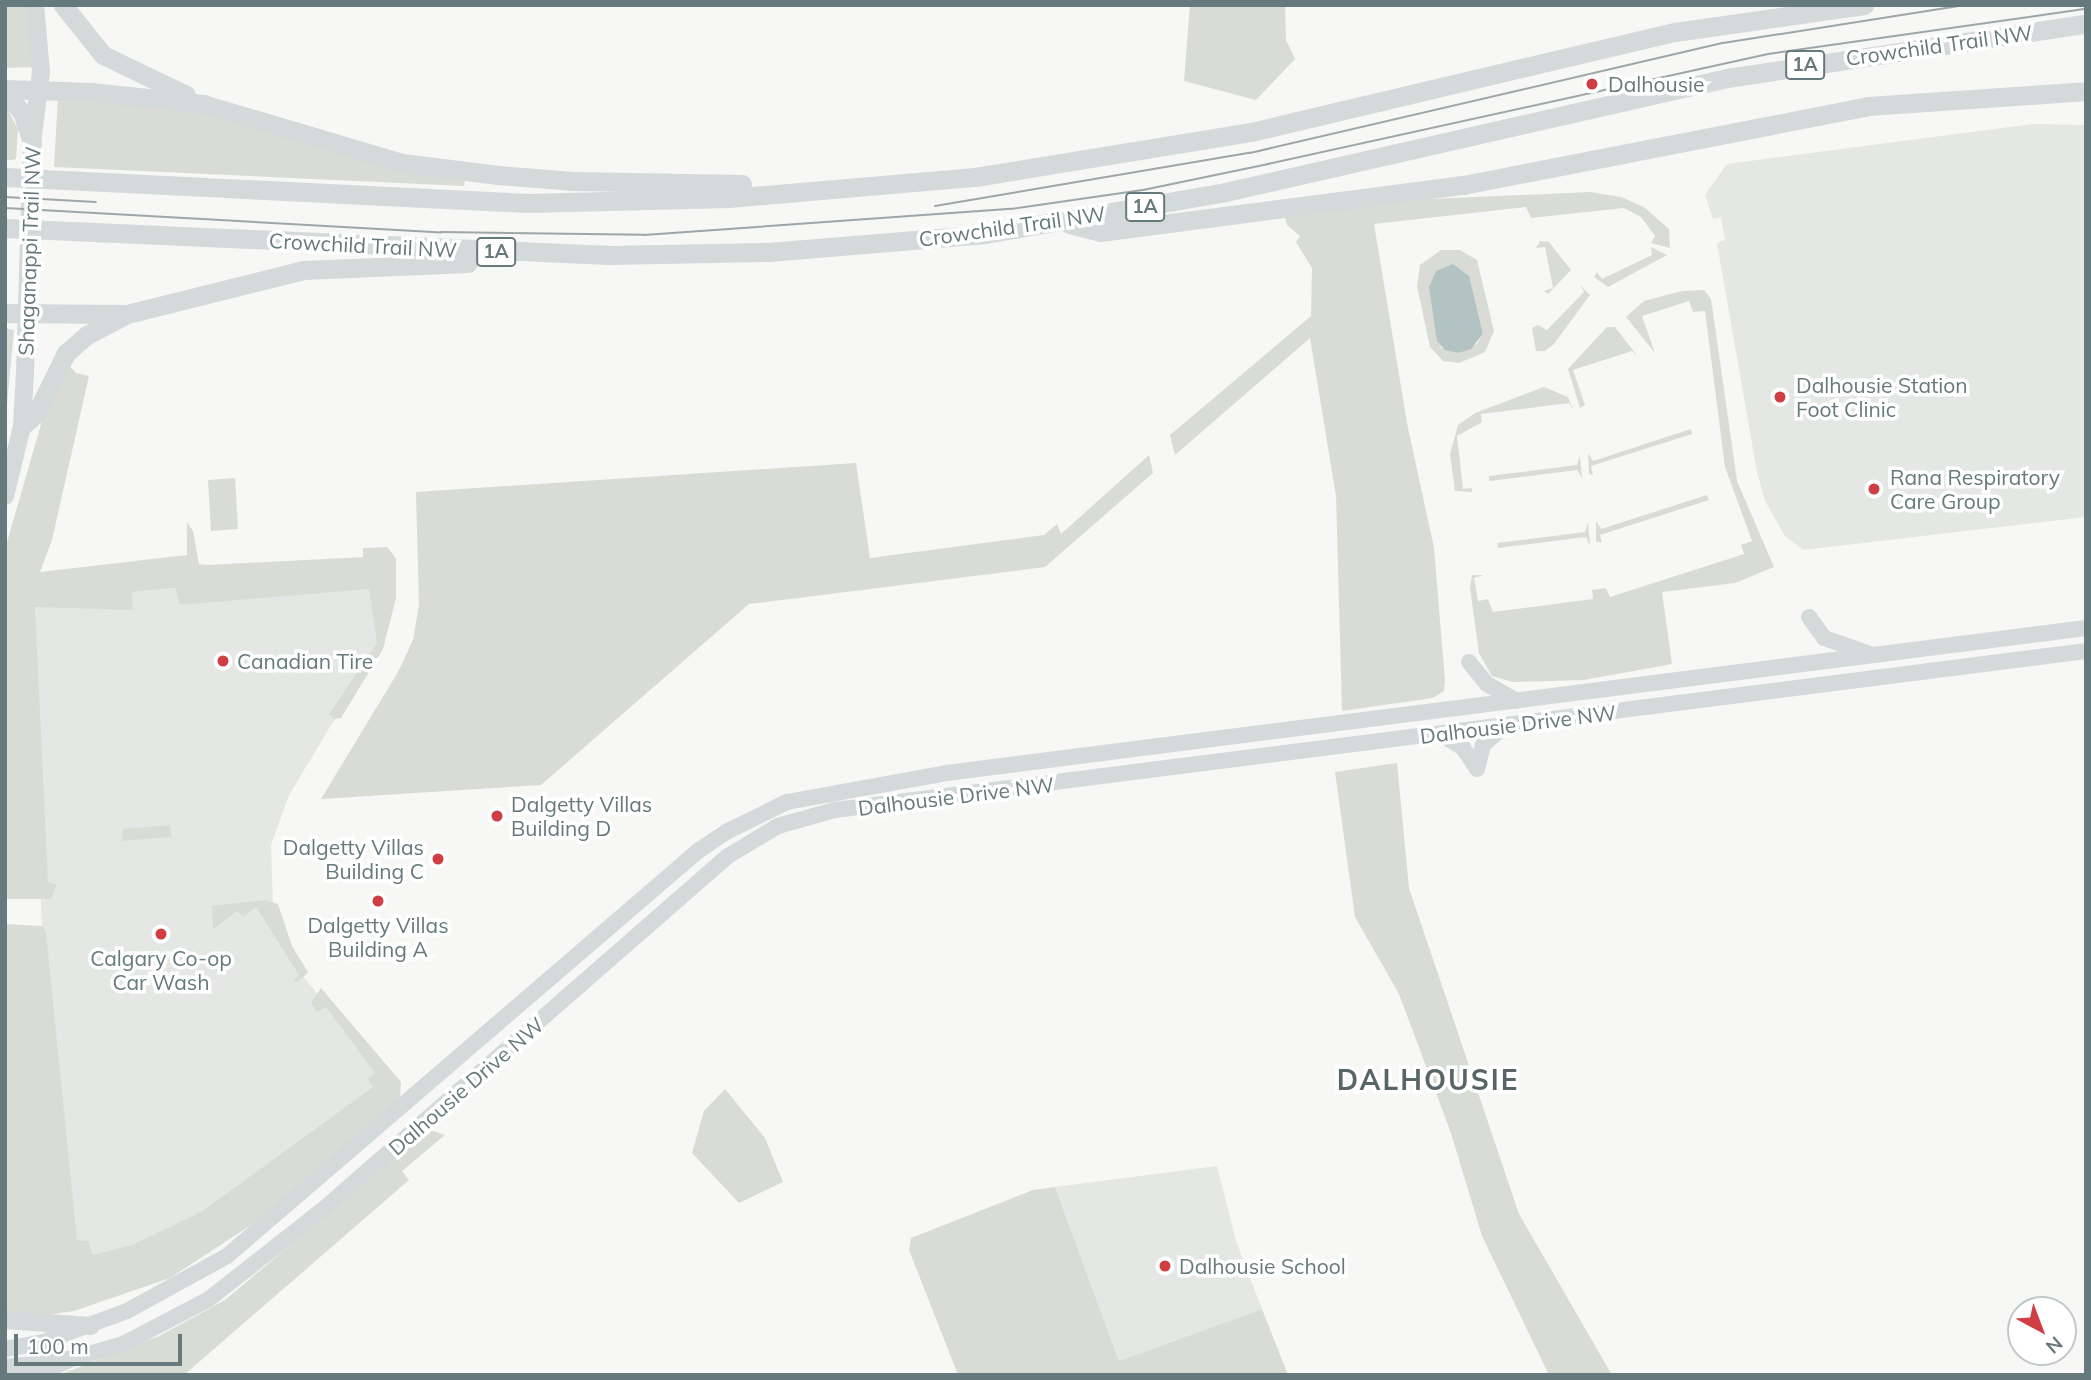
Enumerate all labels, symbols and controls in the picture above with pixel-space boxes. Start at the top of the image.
street label: Crowchild Trail NW [1844,19,2034,71]
road number: 1A [1784,50,1826,80]
place label: Dalhousie [1608,71,1705,97]
marker: Dalhousie [1582,74,1602,94]
street label: Shaganappi Trail NW [13,146,45,356]
road number: 1A [1124,192,1166,223]
street label: Crowchild Trail NW [917,200,1107,252]
street label: Crowchild Trail NW [268,227,458,263]
road number: 1A [475,236,517,268]
place label: Dalhousie Station Foot Clinic [1796,372,1968,422]
marker: Dalhousie Station Foot Clinic [1770,387,1790,407]
place label: Rana Respiratory Care Group [1890,464,2060,514]
marker: Rana Respiratory Care Group [1864,479,1884,499]
place label: Canadian Tire [237,648,373,674]
marker: Canadian Tire [215,653,231,669]
street label: Dalhousie Drive NW [1419,699,1617,749]
street label: Dalhousie Drive NW [857,771,1055,821]
place label: Dalgetty Villas Building D [511,791,652,841]
marker: Dalgetty Villas Building D [489,808,505,824]
place label: Dalgetty Villas Building C [283,834,424,884]
marker: Dalgetty Villas Building C [430,851,446,867]
marker: Dalgetty Villas Building A [370,893,386,909]
place label: Dalgetty Villas Building A [307,912,449,962]
marker: Calgary Co-op Car Wash [153,926,169,942]
place label: Calgary Co-op Car Wash [90,945,232,995]
street label: Dalhousie Drive NW [383,1012,549,1160]
district label: DALHOUSIE [1338,1063,1518,1097]
place label: Dalhousie School [1179,1253,1346,1279]
marker: Dalhousie School [1157,1258,1173,1274]
north arrow [2007,1296,2077,1366]
scale bar [18,1320,186,1364]
text: N [2041,1332,2068,1359]
text: 100 m [27,1333,89,1359]

